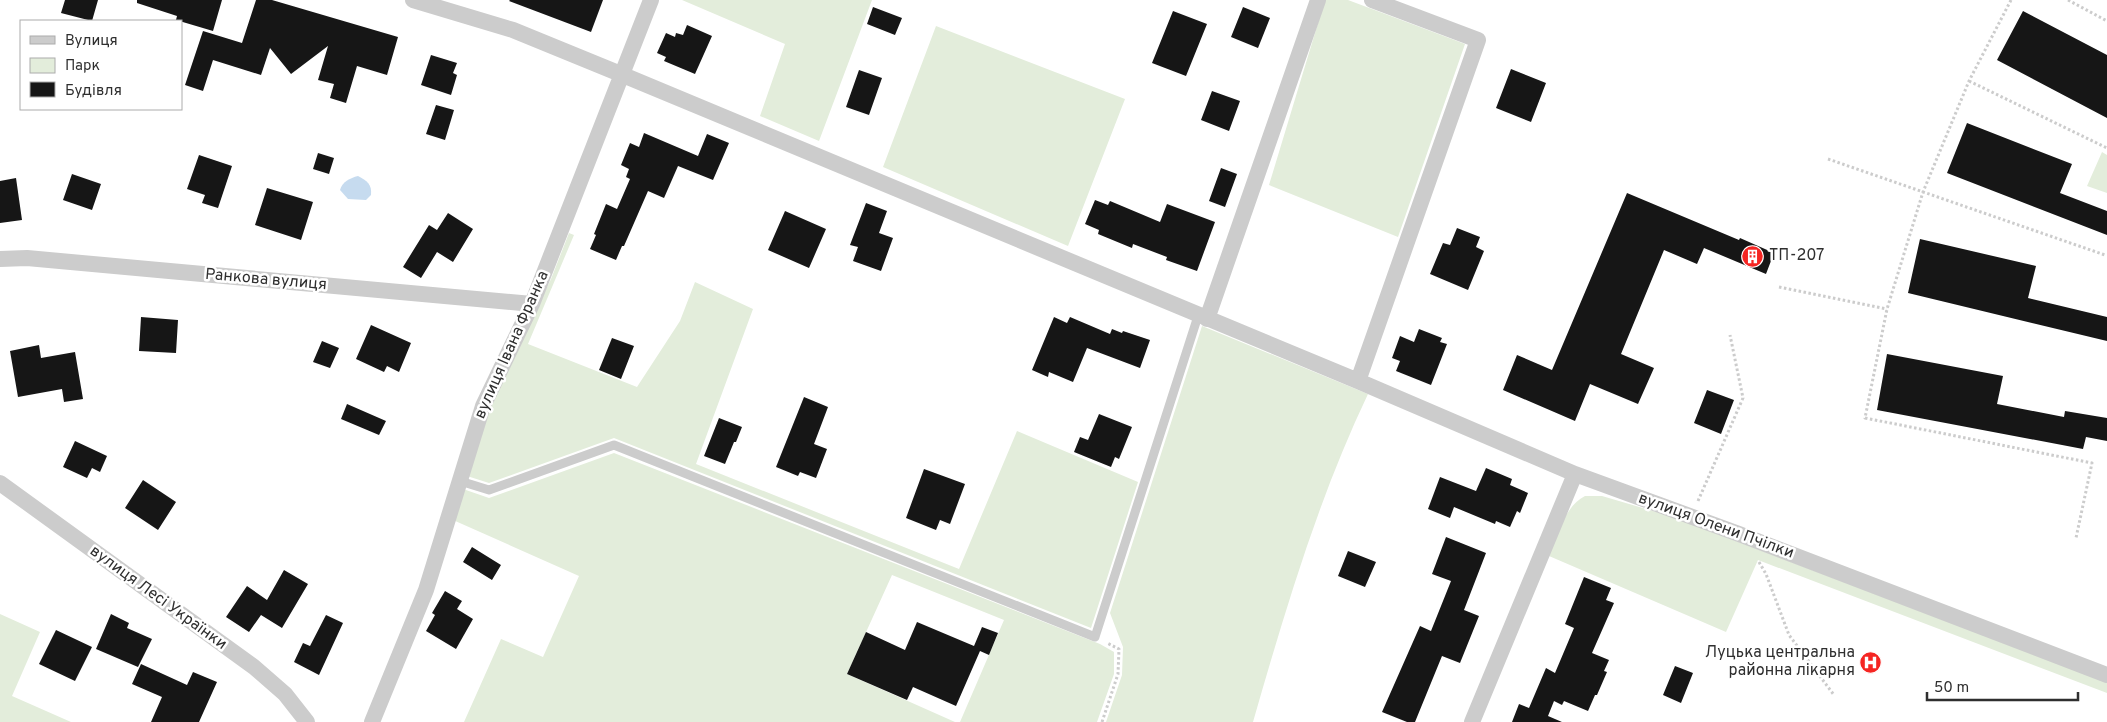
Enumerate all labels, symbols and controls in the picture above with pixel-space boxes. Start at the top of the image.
legend [20,20,182,110]
text: Вулиця [65,32,118,51]
text: Парк [65,57,100,76]
text: Будівля [65,82,122,101]
building icon: ТП-207 [1741,244,1765,268]
place label: ТП-207 [1769,246,1824,266]
street label: Ранкова вулиця [204,265,328,295]
street label: вулиця Івана Франка [470,268,554,422]
street label: вулиця Олени Пчілки [1635,488,1797,564]
street label: вулиця Лесі Українки [85,541,231,655]
place label: Луцька центральна районна лікарня [1705,643,1855,681]
hospital icon: Луцька центральна районна лікарня [1859,650,1883,674]
scale bar [1927,670,2078,702]
text: 50 m [1934,679,1969,698]

